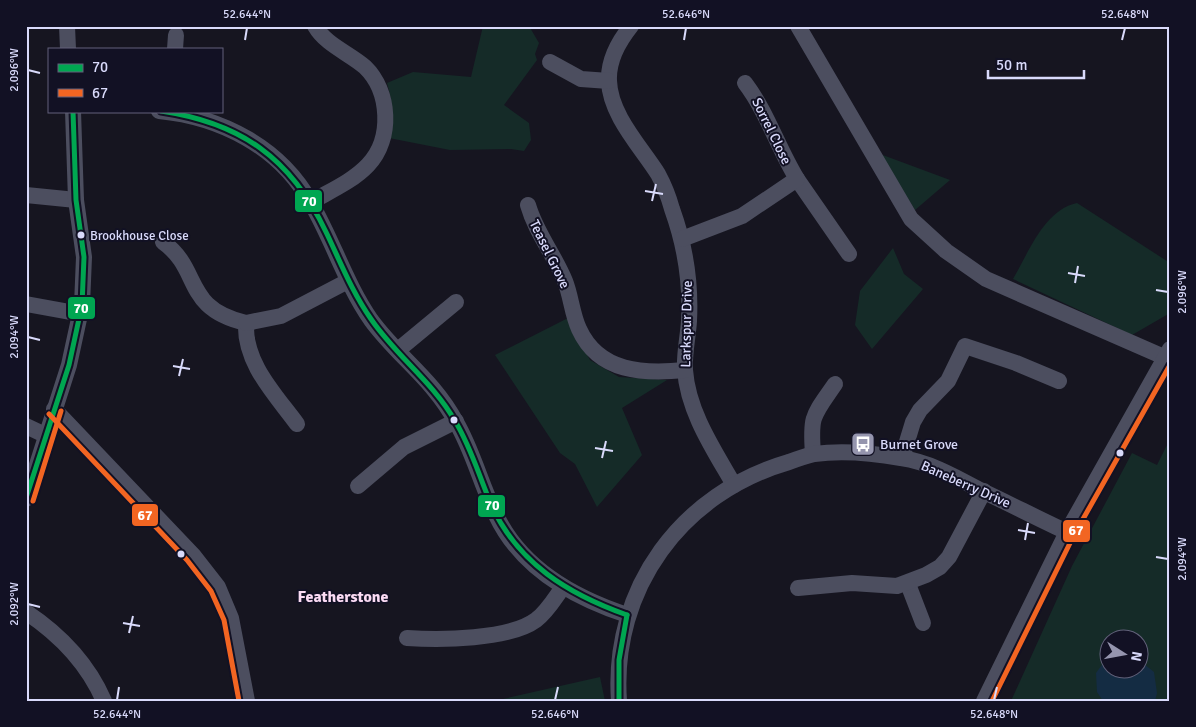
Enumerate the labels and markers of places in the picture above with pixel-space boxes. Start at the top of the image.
place label: Brookhouse Close [90,228,189,244]
marker: Brookhouse Close [76,230,86,240]
unlabelled marker [449,415,459,425]
bus stop icon: Burnet Grove [850,431,876,457]
place label: Burnet Grove [880,436,958,453]
unlabelled marker [1115,448,1125,458]
unlabelled marker [176,549,186,559]

